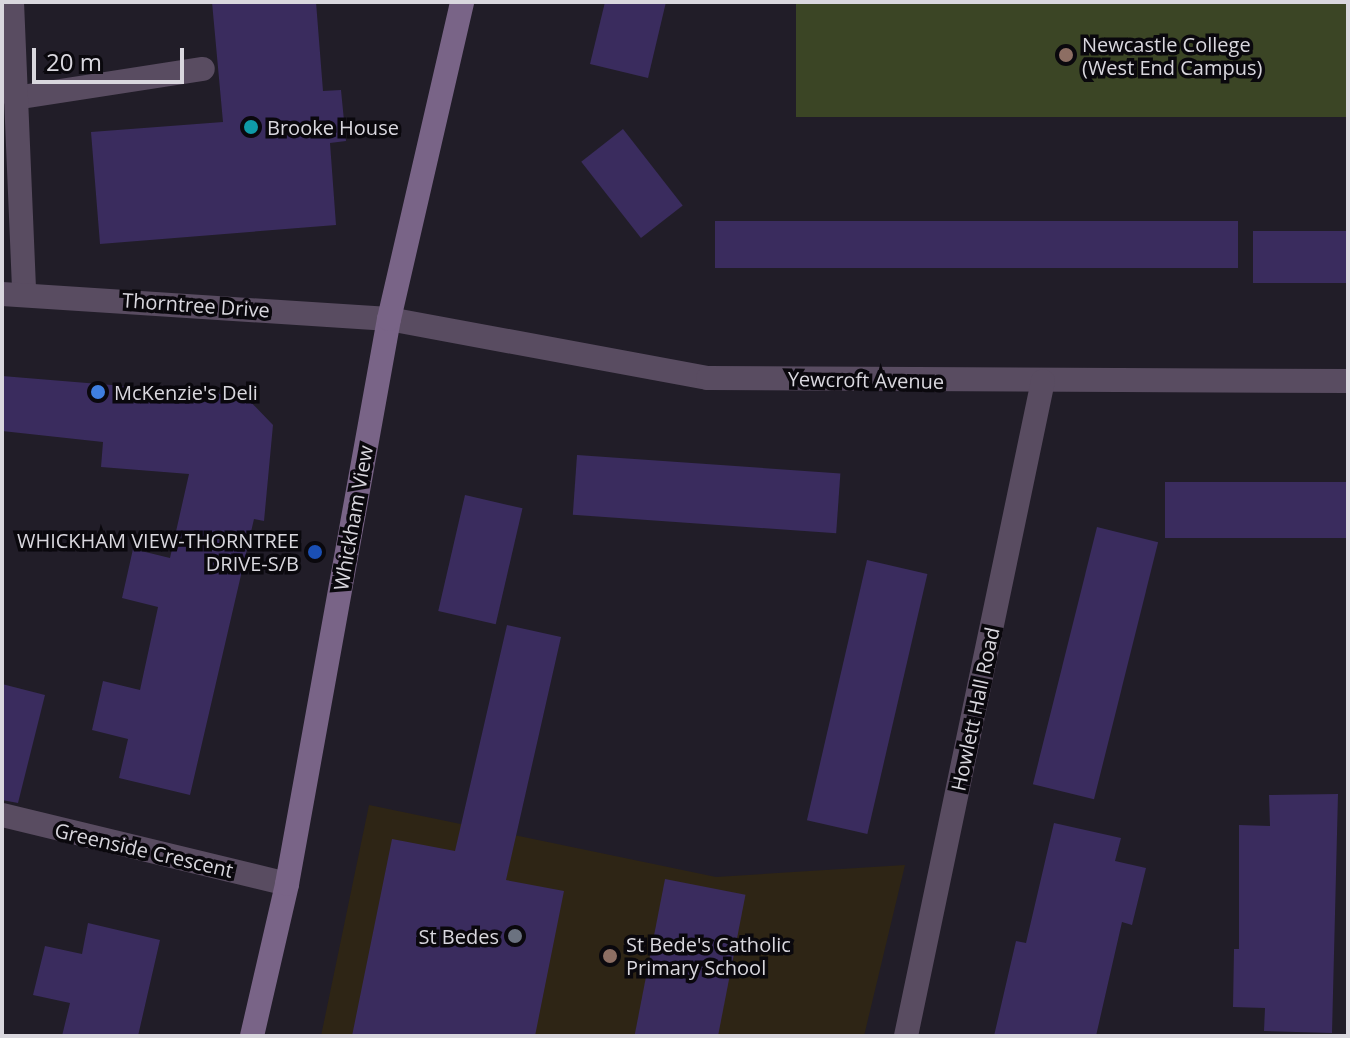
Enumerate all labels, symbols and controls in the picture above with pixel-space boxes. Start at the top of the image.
scale bar [36,32,188,82]
place label: Newcastle College (West End Campus) [1082,32,1262,79]
text: 20 m [46,45,102,78]
marker: Newcastle College (West End Campus) [1057,46,1075,64]
place label: Brooke House [267,115,399,139]
marker: Brooke House [242,118,260,136]
street label: Thorntree Drive [122,288,270,322]
street label: Yewcroft Avenue [788,367,944,393]
place label: McKenzie's Deli [114,380,258,404]
marker: McKenzie's Deli [89,383,107,401]
street label: Whickham View [328,444,378,592]
place label: WHICKHAM VIEW-THORNTREE DRIVE-S/B [17,528,299,575]
marker: WHICKHAM VIEW-THORNTREE DRIVE-S/B [306,543,324,561]
street label: Howlett Hall Road [946,625,1004,793]
street label: Greenside Crescent [52,818,236,882]
place label: St Bedes [419,924,499,948]
marker: St Bedes [506,927,524,945]
place label: St Bede's Catholic Primary School [626,932,791,979]
marker: St Bede's Catholic Primary School [601,947,619,965]

